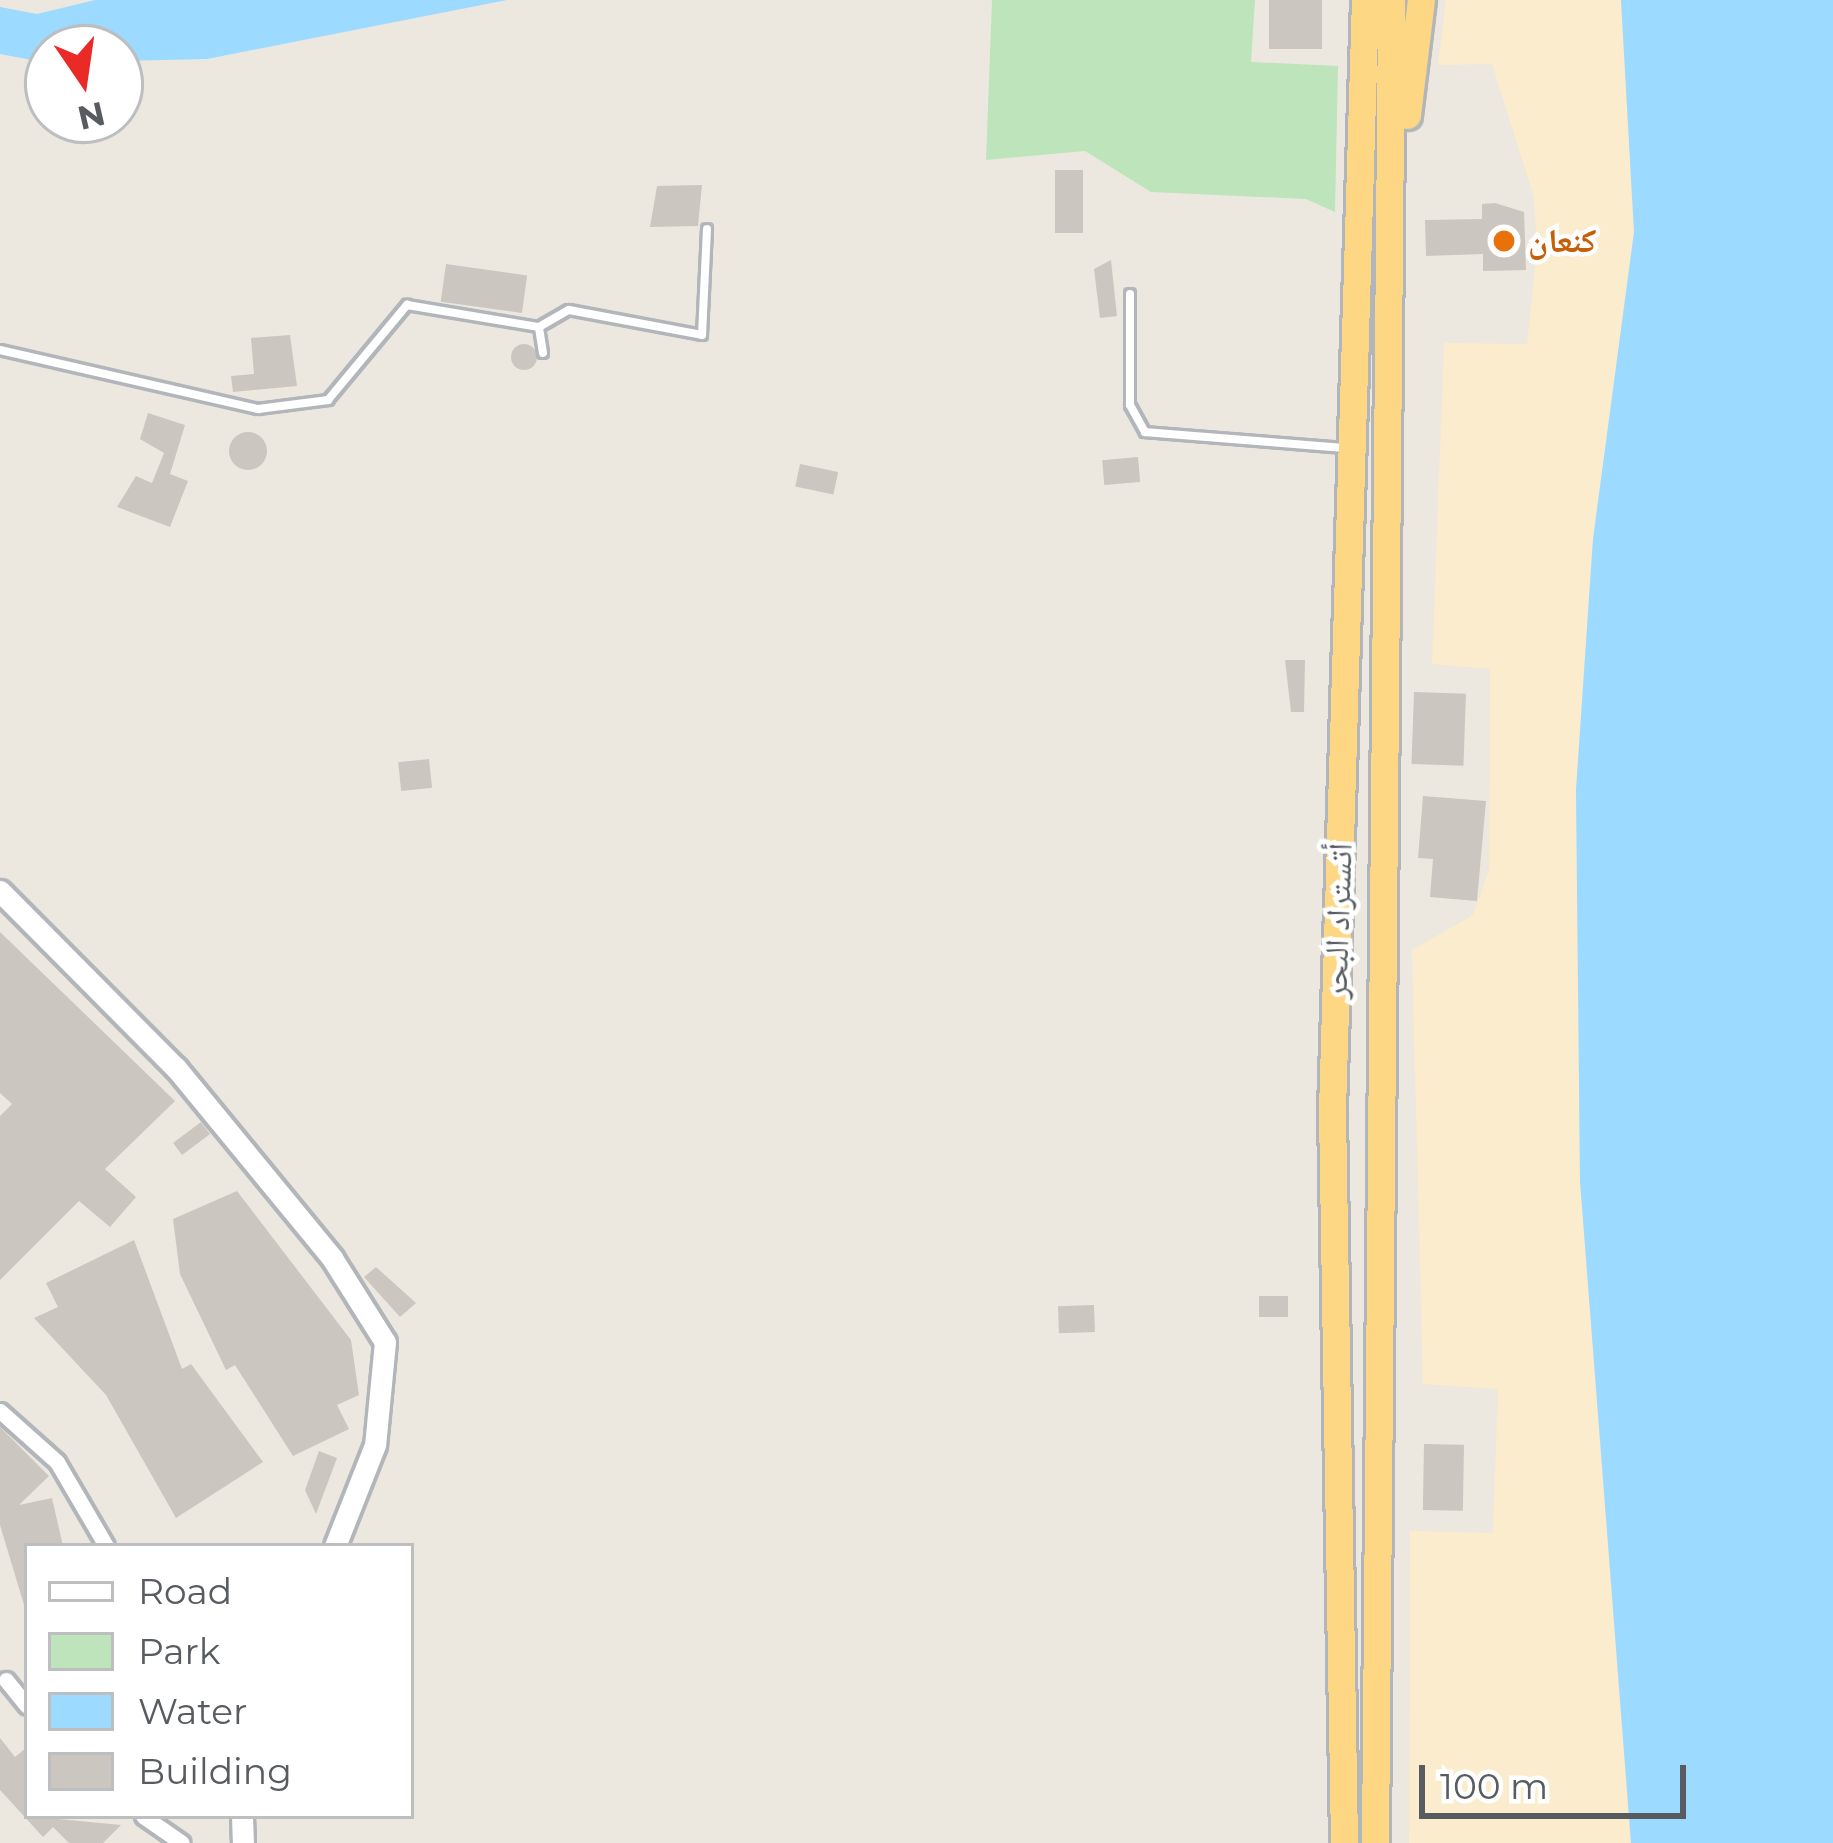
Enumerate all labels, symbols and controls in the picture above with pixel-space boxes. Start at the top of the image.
north arrow [24,24,144,144]
text: N [74,94,109,139]
place label: كنعان [1528,221,1596,261]
marker: كنعان [1491,228,1517,254]
street label: أتستراد البحر [1315,842,1361,1000]
legend [24,1543,414,1819]
text: Road [138,1569,232,1613]
text: Park [138,1629,220,1673]
text: Water [138,1689,247,1733]
scale bar [1425,1741,1692,1815]
text: Building [138,1749,292,1793]
text: 100 m [1440,1764,1548,1808]

